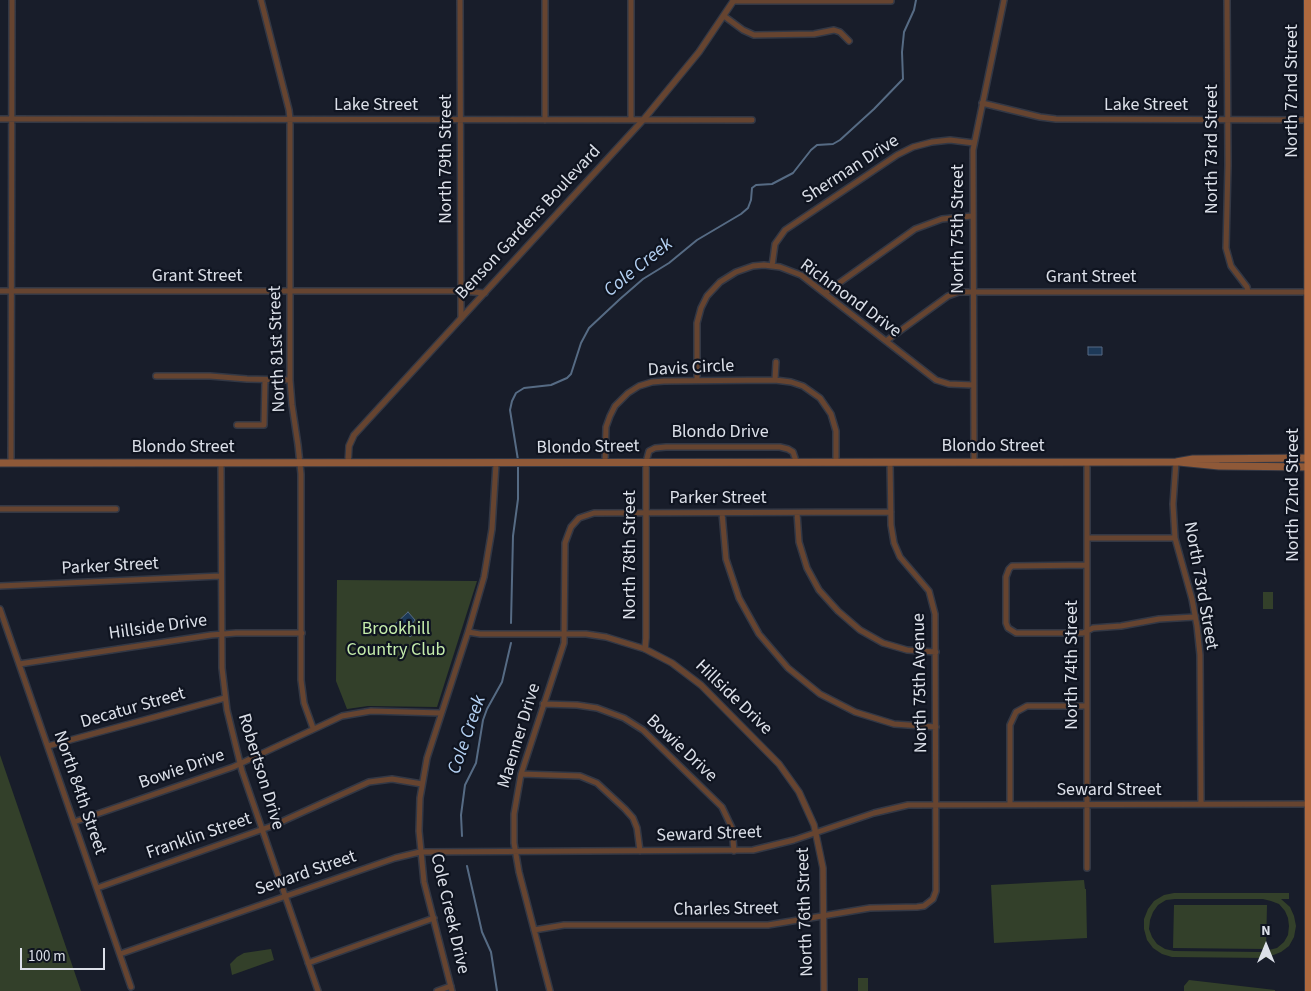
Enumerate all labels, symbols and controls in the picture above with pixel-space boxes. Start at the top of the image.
street label: North 72nd Street [1282,24,1304,158]
street label: North 73rd Street [1202,84,1224,214]
street label: North 79th Street [436,94,458,224]
street label: Lake Street [334,95,418,117]
street label: Lake Street [1104,95,1188,117]
street label: Sherman Drive [799,131,903,209]
street label: Benson Gardens Boulevard [452,141,606,305]
street label: North 75th Street [948,164,970,294]
water label: Cole Creek [600,233,678,303]
street label: Richmond Drive [795,255,905,343]
street label: Grant Street [152,266,242,288]
street label: Grant Street [1046,267,1136,289]
street label: North 81st Street [265,285,291,413]
street label: Davis Circle [647,356,735,382]
street label: Blondo Drive [671,422,769,444]
street label: North 72nd Street [1283,428,1305,562]
street label: Blondo Street [536,436,640,460]
street label: Blondo Street [941,436,1045,458]
street label: Blondo Street [131,437,235,459]
street label: Parker Street [669,488,767,510]
street label: North 78th Street [620,490,642,620]
street label: North 73rd Street [1178,520,1222,652]
street label: Parker Street [61,554,159,580]
street label: North 74th Street [1062,600,1084,730]
street label: Hillside Drive [108,610,208,646]
street label: North 75th Avenue [909,613,933,753]
park label: Brookhill Country Club [346,619,446,662]
street label: Hillside Drive [690,656,776,740]
street label: Maenner Drive [494,681,546,791]
street label: Decatur Street [78,684,188,734]
water label: Cole Creek [444,693,492,777]
street label: Robertson Drive [232,711,288,833]
street label: Bowie Drive [641,711,721,787]
street label: North 84th Street [48,728,110,858]
street label: Bowie Drive [136,745,228,795]
street label: Seward Street [1056,780,1162,802]
street label: Franklin Street [144,809,254,865]
street label: Seward Street [656,822,762,848]
street label: Seward Street [253,847,359,901]
street label: North 76th Street [793,847,819,977]
street label: Cole Creek Drive [425,852,473,976]
street label: Charles Street [673,898,779,922]
north arrow [1241,921,1291,971]
text: N [1261,921,1271,941]
scale bar [22,938,108,970]
text: 100 m [28,946,66,967]

